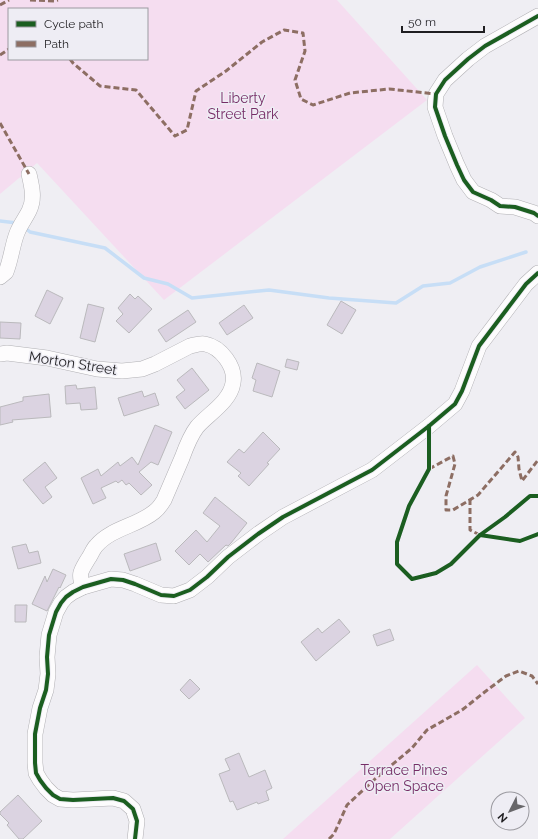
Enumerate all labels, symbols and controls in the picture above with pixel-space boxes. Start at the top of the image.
legend [8,8,148,60]
scale bar [402,8,484,34]
text: 50 m [408,15,436,29]
text: Cycle path [44,17,103,31]
text: Path [44,37,69,51]
park label: Liberty Street Park [208,90,279,122]
street label: Morton Street [28,348,118,378]
park label: Terrace Pines Open Space [361,762,448,794]
north arrow [490,791,530,831]
text: N [495,810,511,825]

